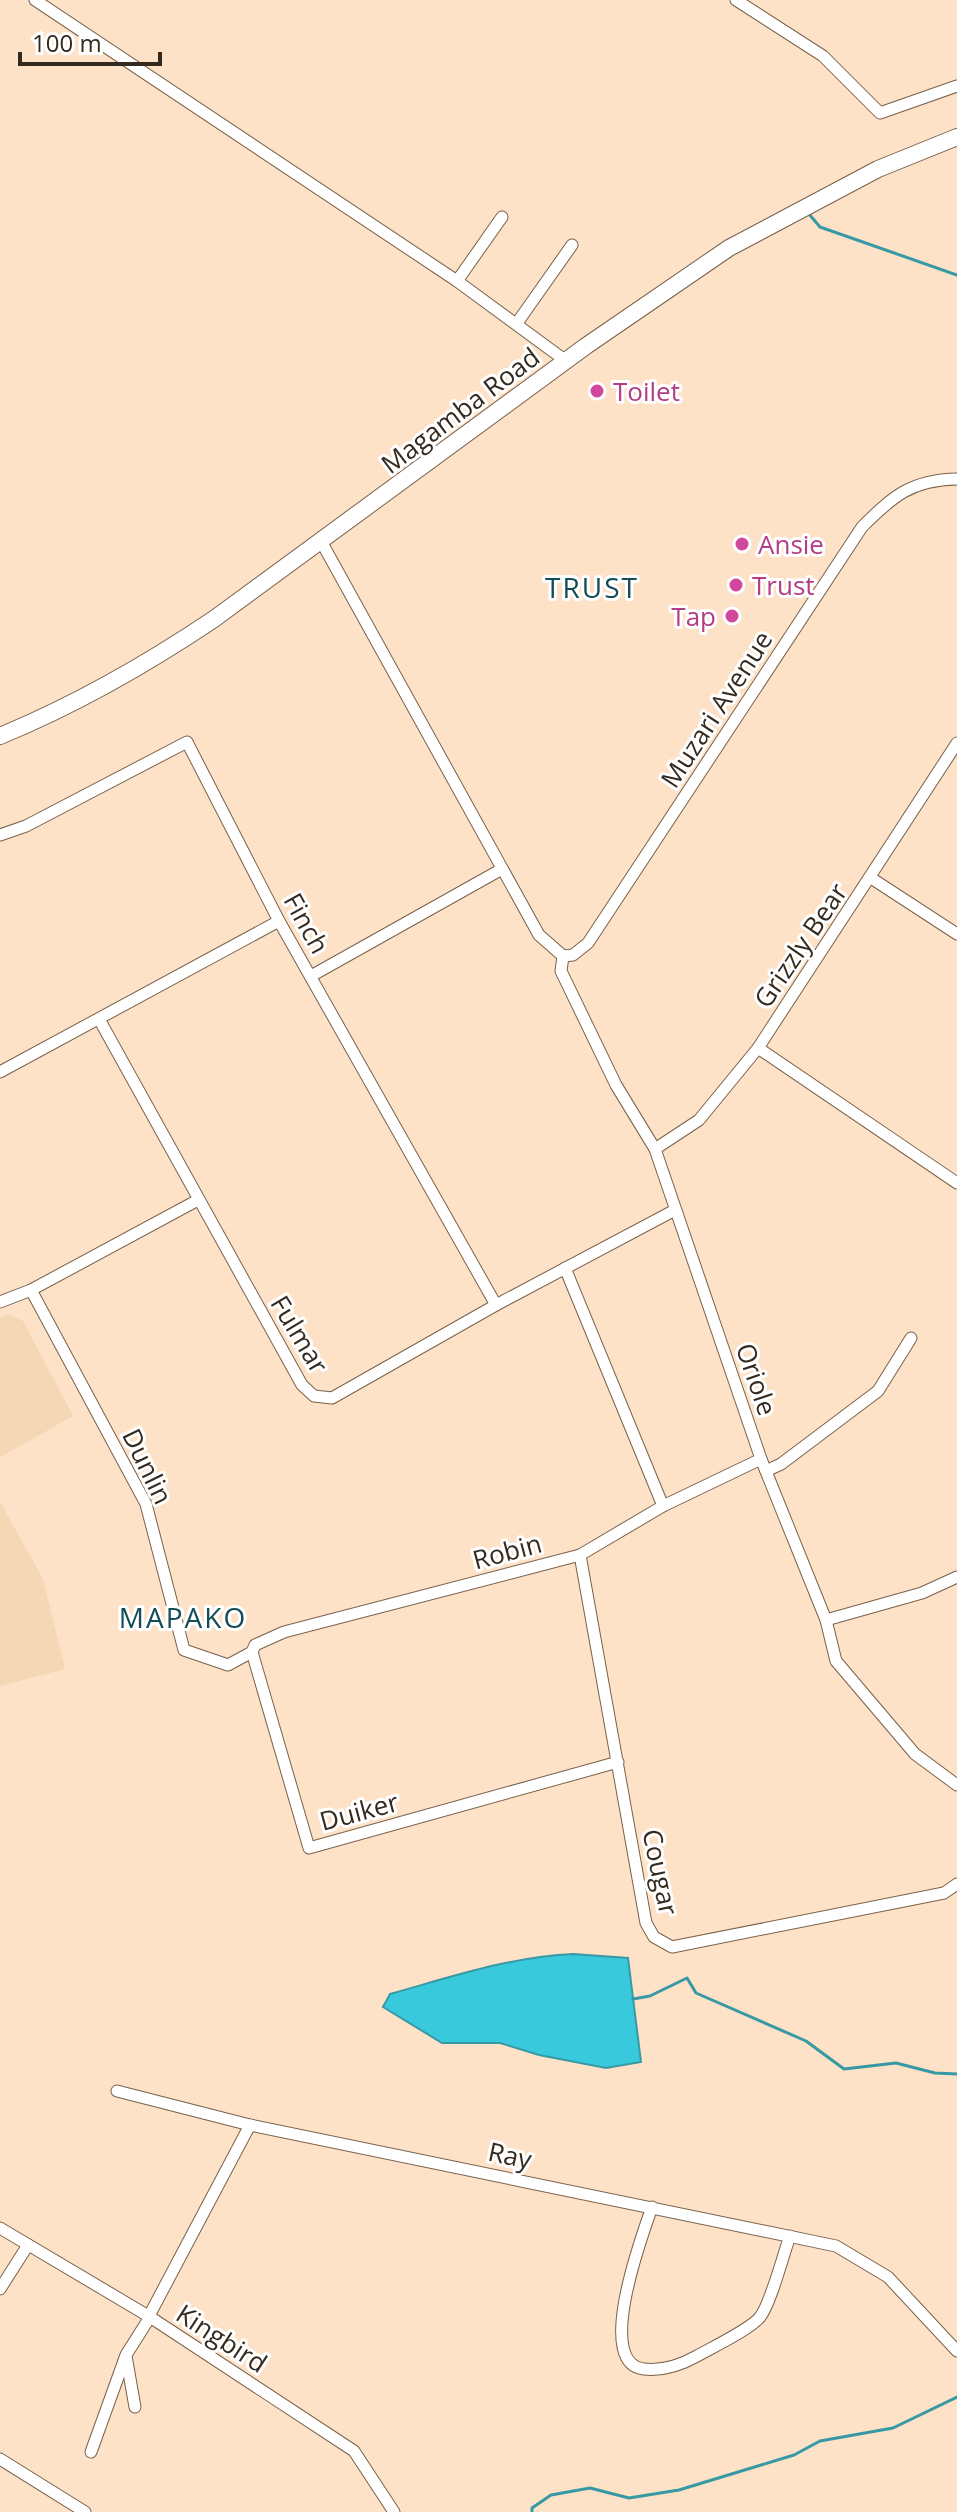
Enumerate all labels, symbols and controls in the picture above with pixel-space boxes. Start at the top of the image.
scale bar [20,16,160,66]
text: 100 m [32,26,102,59]
street label: Magamba Road [373,339,547,481]
place label: Toilet [613,373,680,409]
marker: Toilet [588,382,606,400]
place label: Ansie [758,526,824,562]
marker: Ansie [733,535,751,553]
place label: Trust [752,567,815,603]
district label: TRUST [545,568,639,606]
marker: Trust [727,576,745,594]
place label: Tap [671,598,716,634]
marker: Tap [723,607,741,625]
street label: Muzari Avenue [652,624,780,794]
street label: Grizzly Bear [745,875,855,1014]
street label: Finch [276,886,338,960]
street label: Fulmar [263,1288,338,1380]
street label: Oriole [728,1338,786,1420]
street label: Dunlin [114,1422,182,1510]
street label: Robin [468,1525,546,1577]
district label: MAPAKO [119,1598,247,1636]
street label: Duiker [316,1783,403,1839]
street label: Cougar [634,1826,688,1919]
street label: Ray [485,2133,536,2177]
street label: Kingbird [170,2295,274,2381]

